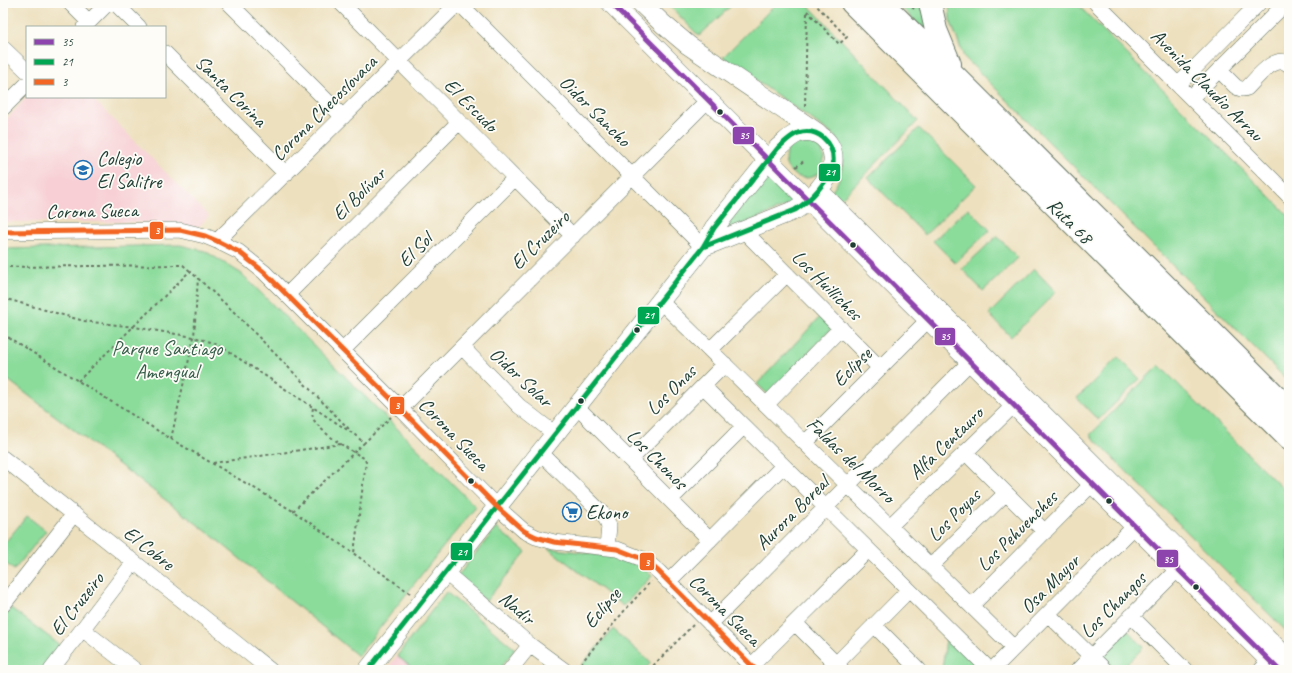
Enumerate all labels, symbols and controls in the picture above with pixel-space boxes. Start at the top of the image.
street label: Avenida Claudio Arrau [1145,23,1270,148]
legend [26,26,166,98]
text: 35 [62,34,73,50]
street label: Corona Checoslovaca [266,48,384,166]
street label: Santa Corina [190,50,274,134]
text: 21 [62,54,73,70]
street label: Oidor Sancho [554,70,637,153]
street label: El Escudo [439,73,505,139]
text: 3 [62,74,69,90]
unlabelled marker [715,107,725,117]
line badge: 35 [732,126,755,145]
text: 35 [739,128,750,142]
place label: Colegio El Salitre [97,146,163,194]
school or university icon: Colegio El Salitre [72,159,94,181]
street label: El Bolívar [327,161,392,226]
line badge: 21 [818,163,841,182]
text: 21 [825,165,836,179]
street label: Ruta 68 [1042,193,1100,251]
street label: Corona Sueca [46,198,140,224]
street label: El Cruzeiro [505,204,576,275]
line badge: 3 [149,221,164,240]
text: 3 [155,223,161,237]
street label: El Sol [392,225,440,273]
unlabelled marker [848,240,858,250]
street label: Los Huilliches [786,244,869,327]
line badge: 21 [637,306,660,325]
text: 21 [644,308,655,322]
unlabelled marker [632,325,642,335]
line badge: 35 [934,327,956,346]
text: 35 [940,329,951,343]
park label: Parque Santiago Amengual [112,336,223,384]
street label: Eclipse [827,341,878,392]
street label: Oidor Solar [484,342,559,414]
street label: Los Onas [641,358,703,420]
street label: Corona Sueca [413,392,496,477]
line badge: 3 [389,396,405,415]
unlabelled marker [576,396,586,406]
text: 3 [395,398,401,412]
street label: Alfa Centauro [903,400,990,485]
street label: Faldas del Morro [801,412,902,510]
street label: Los Chonos [621,423,694,496]
street label: Aurora Boreal [750,468,837,555]
unlabelled marker [466,476,476,486]
street label: Los Poyas [922,482,987,547]
street label: Los Pehuenches [971,484,1064,577]
unlabelled marker [1104,496,1114,506]
place label: Ekono [586,500,629,525]
supermarket icon: Ekono [561,501,583,523]
street label: El Cobre [119,520,181,577]
line badge: 21 [450,542,473,561]
text: 21 [457,545,468,559]
street label: Osa Mayor [1015,548,1086,619]
line badge: 35 [1156,549,1179,568]
line badge: 3 [639,552,655,571]
text: 35 [1163,552,1174,566]
text: 3 [645,555,651,569]
street label: Los Changos [1074,565,1153,644]
street label: El Cruzeiro [44,567,110,641]
street label: Corona Sueca [684,569,768,653]
street label: Eclipse [578,581,627,633]
unlabelled marker [1191,582,1201,592]
street label: Nadir [494,586,541,632]

